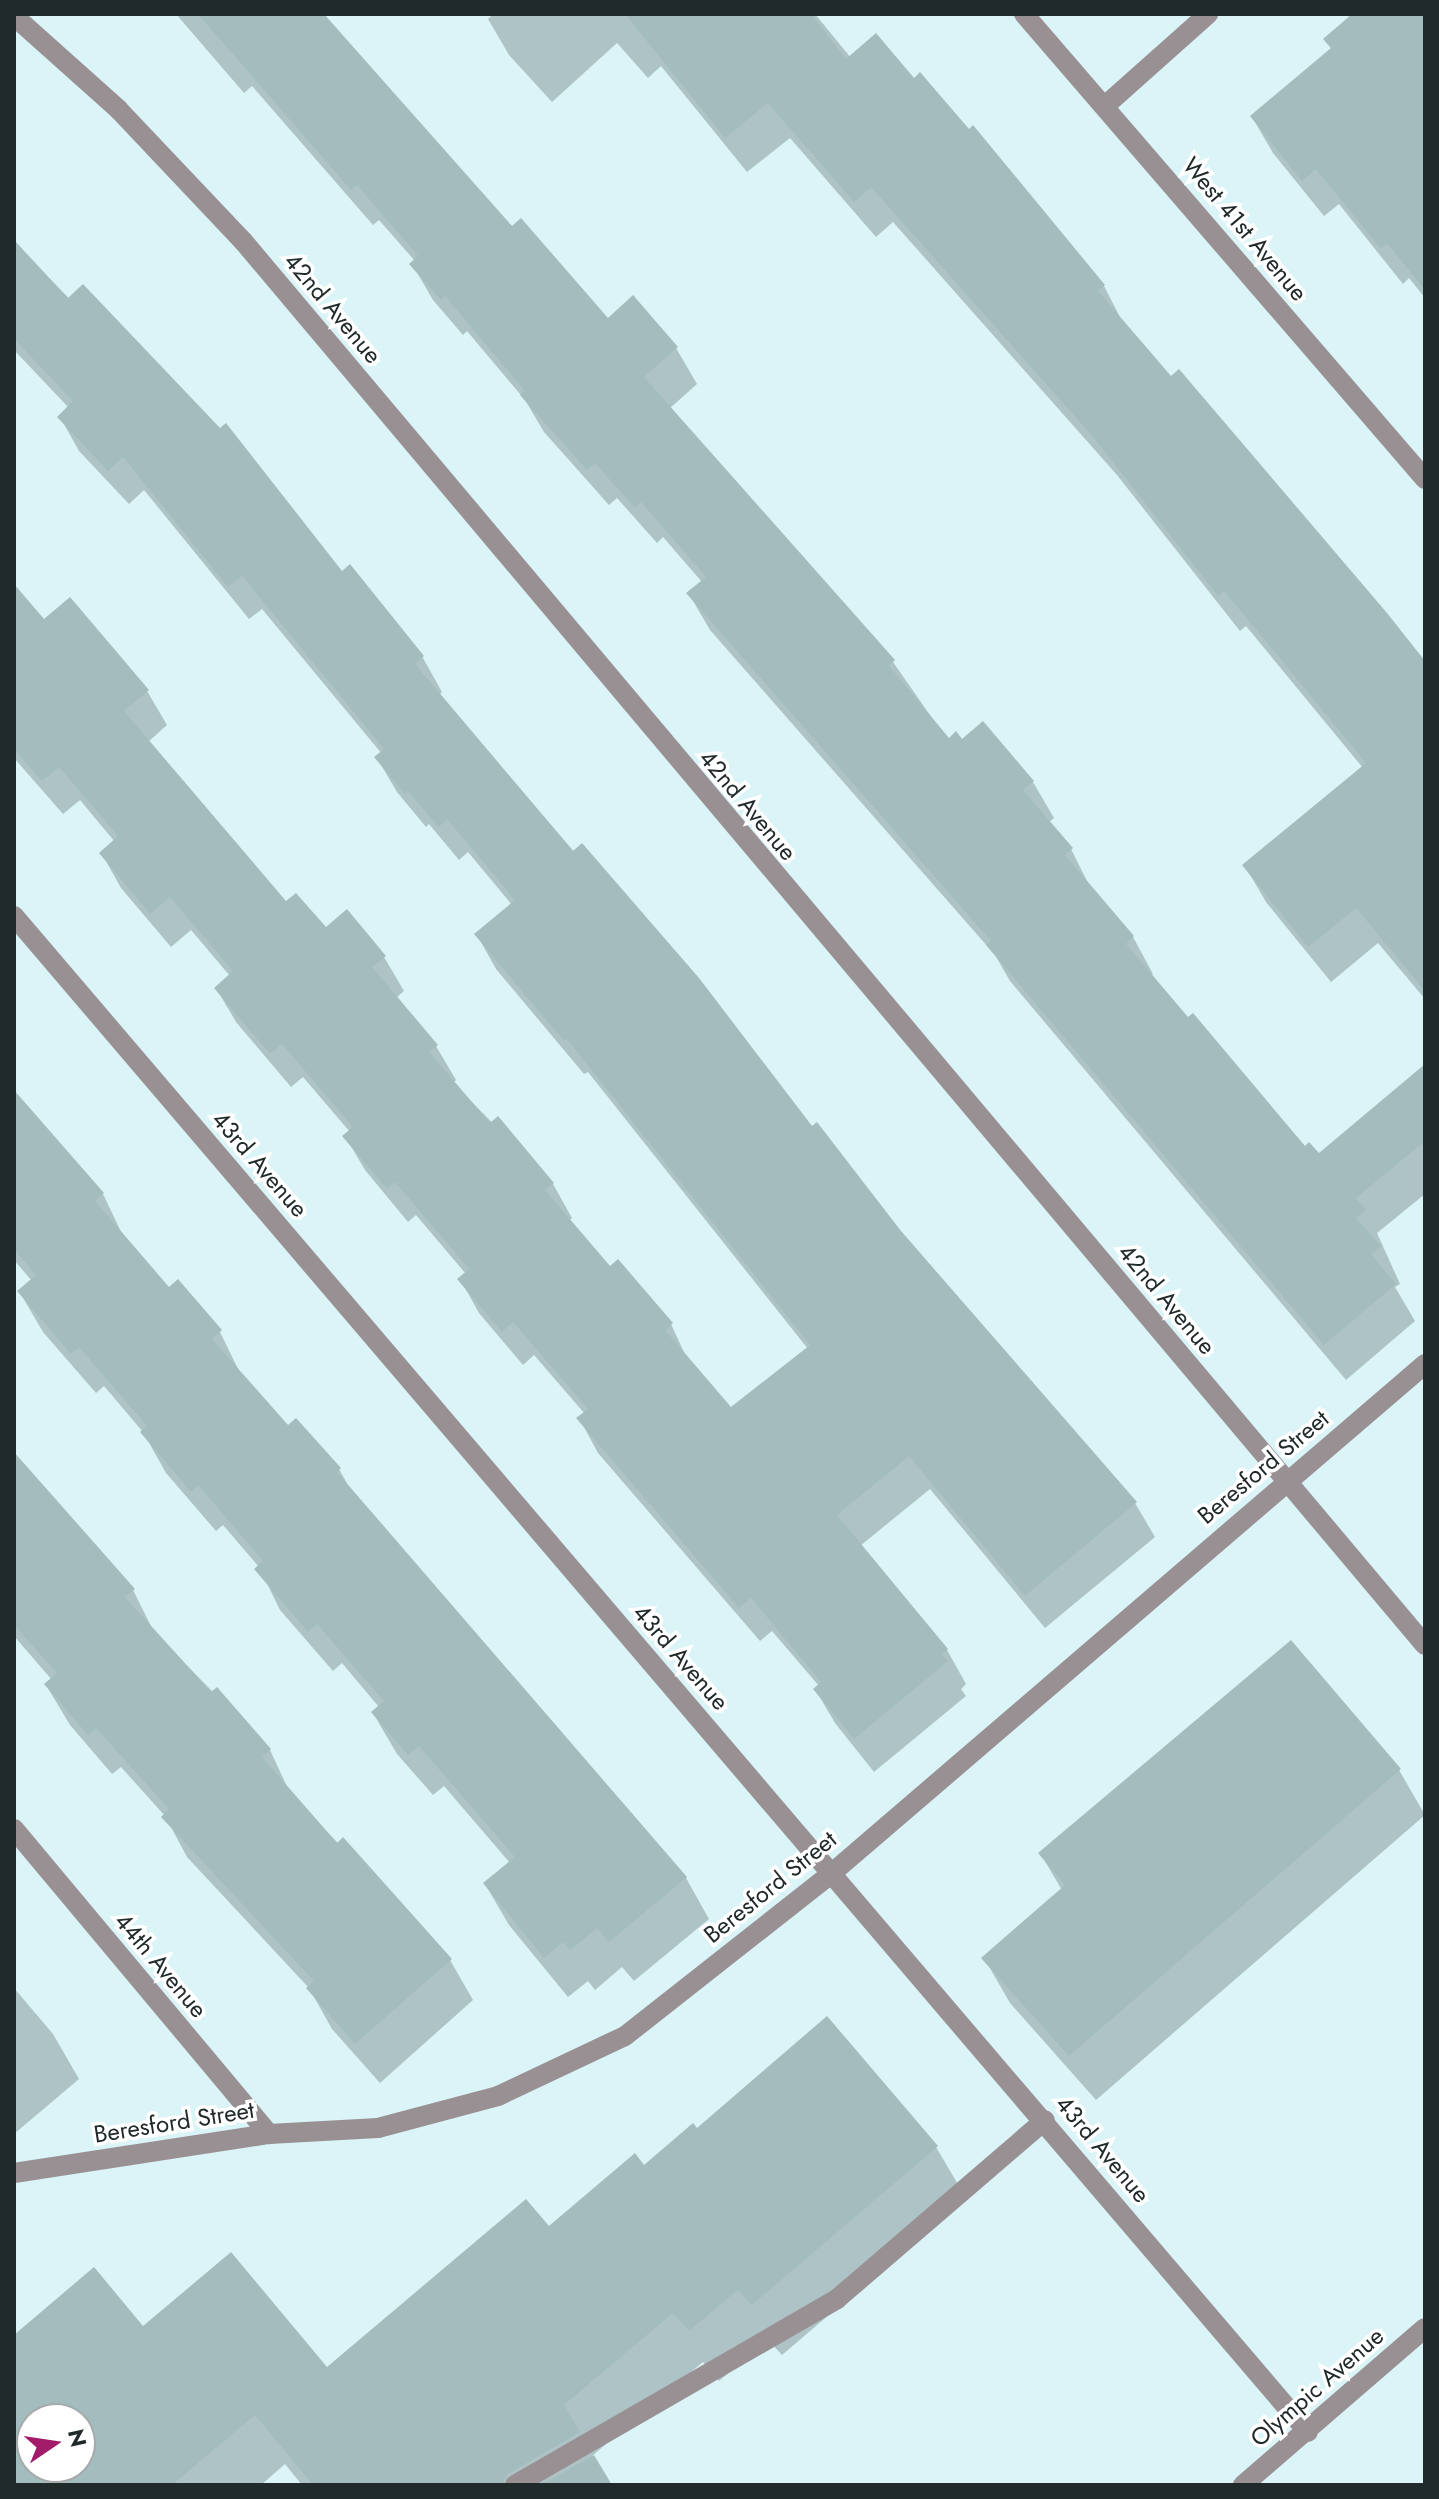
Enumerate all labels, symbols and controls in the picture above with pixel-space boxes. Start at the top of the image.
street label: West 41st Avenue [1176,151,1314,307]
street label: 42nd Avenue [278,247,388,369]
street label: 42nd Avenue [693,744,803,866]
street label: 43rd Avenue [206,1105,314,1223]
street label: 42nd Avenue [1112,1238,1222,1360]
street label: Beresford Street [1192,1404,1334,1530]
street label: 43rd Avenue [627,1598,735,1716]
street label: Beresford Street [698,1825,842,1949]
street label: 44th Avenue [109,1907,213,2023]
street label: 43rd Avenue [1050,2090,1156,2208]
street label: Beresford Street [92,2095,256,2149]
street label: Olympic Avenue [1244,2321,1390,2453]
north arrow [16,2403,96,2483]
text: N [60,2426,95,2450]

